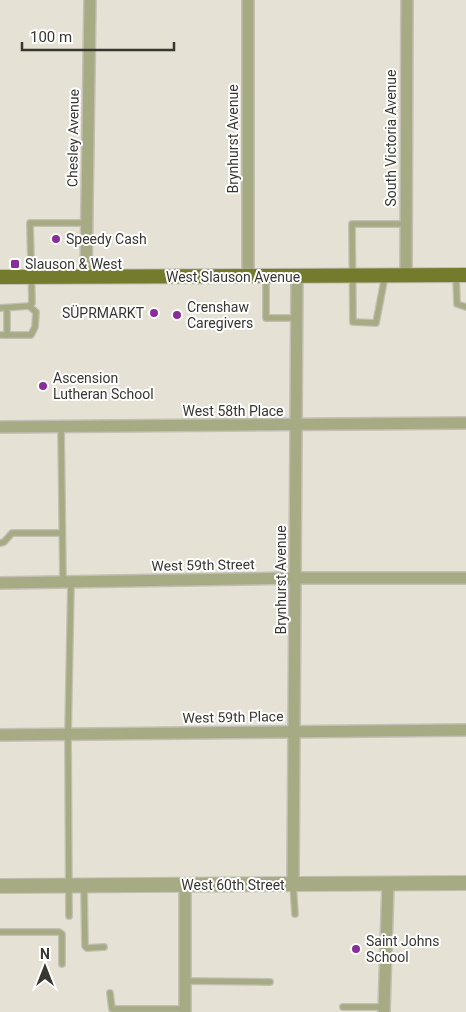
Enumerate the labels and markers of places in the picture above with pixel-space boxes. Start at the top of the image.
place label: Speedy Cash [66,231,147,247]
marker: Speedy Cash [50,233,62,245]
place label: Slauson & West [25,256,123,272]
marker: Slauson & West [9,258,21,270]
place label: Crenshaw Caregivers [187,299,253,331]
place label: SÜPRMARKT [62,305,145,321]
marker: SÜPRMARKT [148,307,160,319]
marker: Crenshaw Caregivers [171,309,183,321]
place label: Ascension Lutheran School [53,370,154,402]
marker: Ascension Lutheran School [37,380,49,392]
place label: Saint Johns School [366,933,440,965]
marker: Saint Johns School [350,943,362,955]

